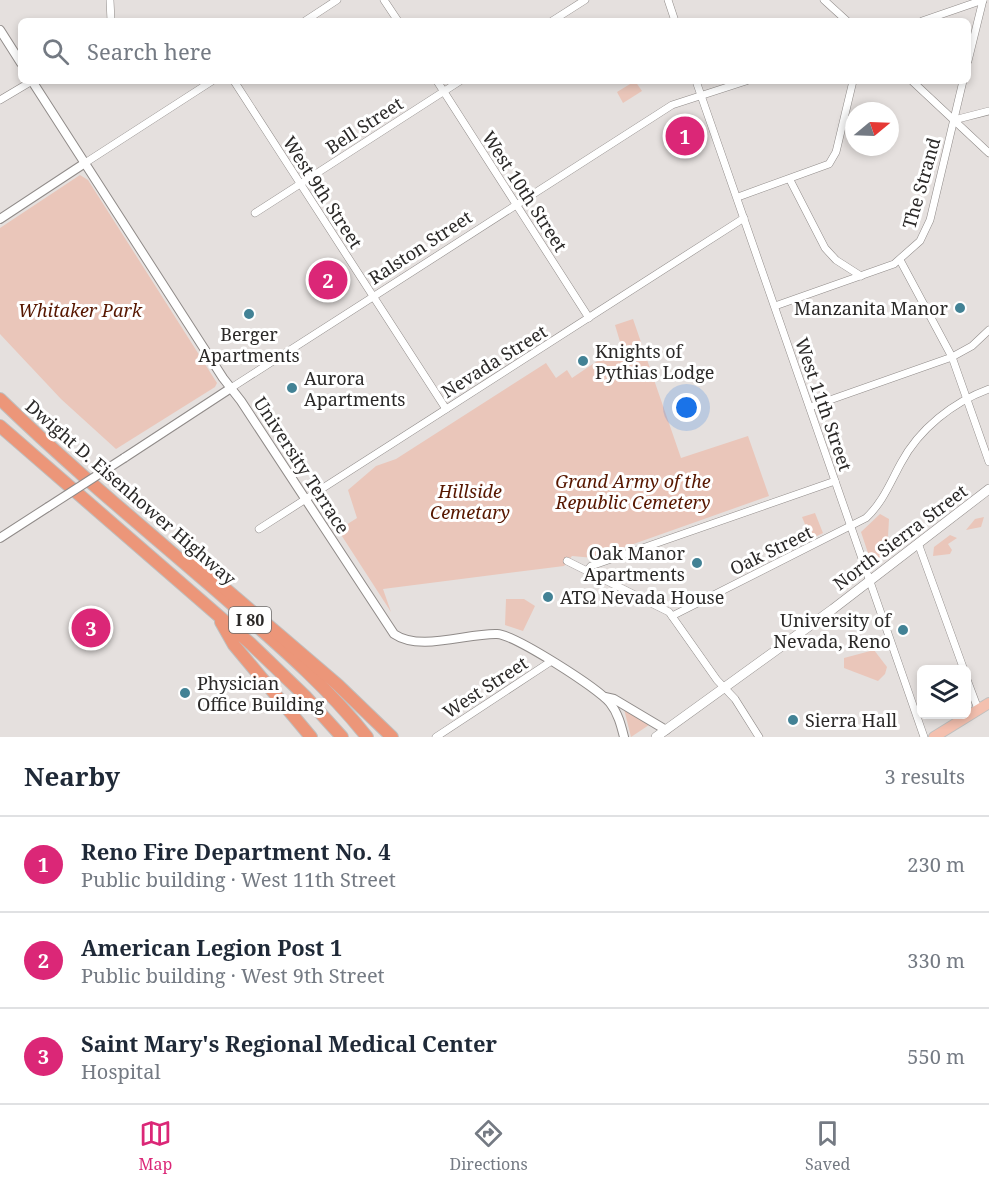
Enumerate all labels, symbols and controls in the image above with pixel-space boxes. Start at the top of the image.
search box [18,18,971,84]
icon: search [39,35,72,68]
text: Search here [87,36,212,66]
street label: Bell Street [321,91,407,159]
north arrow [845,102,899,156]
pin: 1 [666,114,704,158]
street label: West 10th Street [477,126,573,256]
street label: West 9th Street [278,131,368,253]
street label: The Strand [897,135,945,231]
street label: Ralston Street [364,205,476,289]
pin: 2 [308,258,348,302]
place label: Manzanita Manor [794,296,949,320]
park label: Whitaker Park [18,298,143,322]
marker: Manzanita Manor [953,301,967,315]
marker: Berger Apartments [242,307,256,321]
street label: Nevada Street [437,319,551,403]
place label: Berger Apartments [198,322,300,367]
street label: West 11th Street [790,334,858,474]
place label: Knights of Pythias Lodge [595,339,714,384]
marker: Knights of Pythias Lodge [576,354,590,368]
place label: Aurora Apartments [304,366,405,411]
marker: Aurora Apartments [285,381,299,395]
street label: University Terrace [249,392,355,538]
your location [672,393,701,422]
street label: Dwight D. Eisenhower Highway [21,394,242,591]
park label: Grand Army of the Republic Cemetery [554,469,711,514]
park label: Hillside Cemetary [430,479,510,524]
street label: North Sierra Street [828,479,972,595]
street label: Oak Street [726,520,816,580]
place label: Oak Manor Apartments [584,541,686,586]
marker: Oak Manor Apartments [690,556,704,570]
place label: ΑΤΩ Nevada House [560,585,724,609]
marker: ΑΤΩ Nevada House [541,590,555,604]
pin: 3 [72,606,110,650]
road number: I 80 [229,607,271,633]
place label: University of Nevada, Reno [773,608,892,653]
marker: University of Nevada, Reno [896,623,910,637]
street label: West Street [438,651,532,723]
map controls [917,665,971,719]
button: layers [917,665,971,719]
place label: Physician Office Building [197,671,325,716]
marker: Physician Office Building [178,686,192,700]
place label: Sierra Hall [805,708,898,732]
marker: Sierra Hall [786,713,800,727]
text: Nearby [24,758,120,794]
text: 3 results [885,763,965,790]
text: Reno Fire Department No. 4 [81,836,391,866]
text: 1 [38,851,49,878]
text: 230 m [907,851,965,878]
text: Public building · West 11th Street [81,866,396,893]
text: American Legion Post 1 [81,932,342,962]
text: 2 [38,947,49,974]
text: 330 m [907,947,965,974]
text: Public building · West 9th Street [81,962,385,989]
text: Saint Mary's Regional Medical Center [81,1028,497,1058]
text: 3 [38,1043,49,1070]
text: 550 m [907,1043,965,1070]
text: Hospital [81,1058,161,1085]
tab: Map [139,1117,172,1175]
tab: Directions [450,1117,528,1175]
tab: Saved [805,1117,850,1175]

